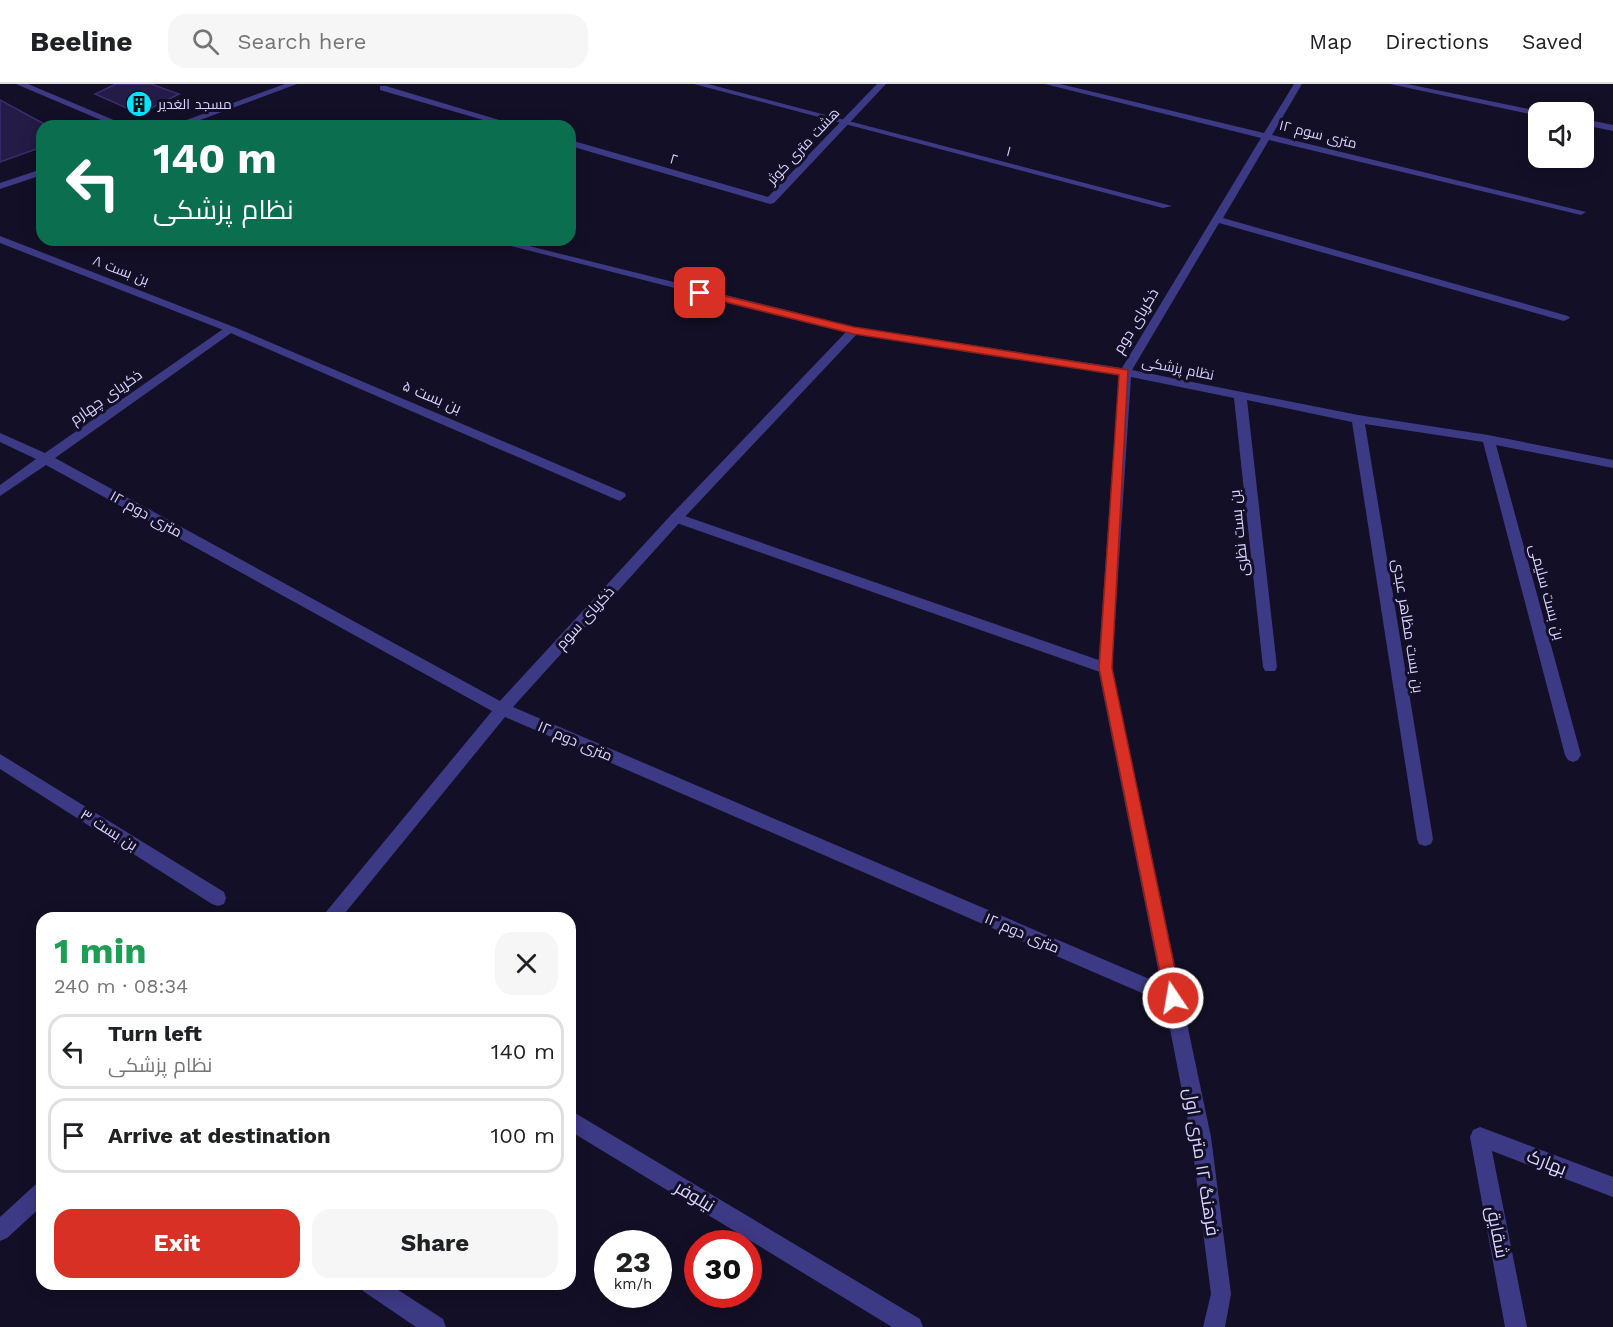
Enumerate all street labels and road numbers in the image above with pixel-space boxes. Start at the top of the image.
street label: هشت متری کوثر [763,104,843,188]
street label: ۱۲ متری سوم [1277,117,1359,153]
street label: ۱ [1005,143,1013,159]
street label: ۲ [668,150,680,168]
street label: بن بست ۸ [91,252,151,288]
street label: ذکریای دوم [1110,285,1163,357]
street label: نظام پزشکی [1140,353,1215,385]
street label: ذکریای چهارم [66,366,146,429]
street label: بن بست ۵ [400,377,464,418]
street label: ۱۲ متری دوم [106,487,185,542]
street label: بن بست نظری [1225,489,1253,577]
street label: بن بست سلیمی [1525,542,1568,642]
street label: بن بست مظاهر عبدی [1388,558,1427,694]
street label: ذکریای سوم [552,583,619,654]
street label: ۱۲ متری دوم [534,717,615,766]
street label: بن بست ۳ [77,805,141,855]
street label: ۱۲ متری دوم [981,909,1062,958]
street label: فرهنگ ۱۲ متری اول [1179,1087,1224,1237]
street label: بهارک [1524,1145,1570,1180]
street label: نیلوفر [670,1176,719,1217]
street label: شقایق [1481,1204,1513,1260]

